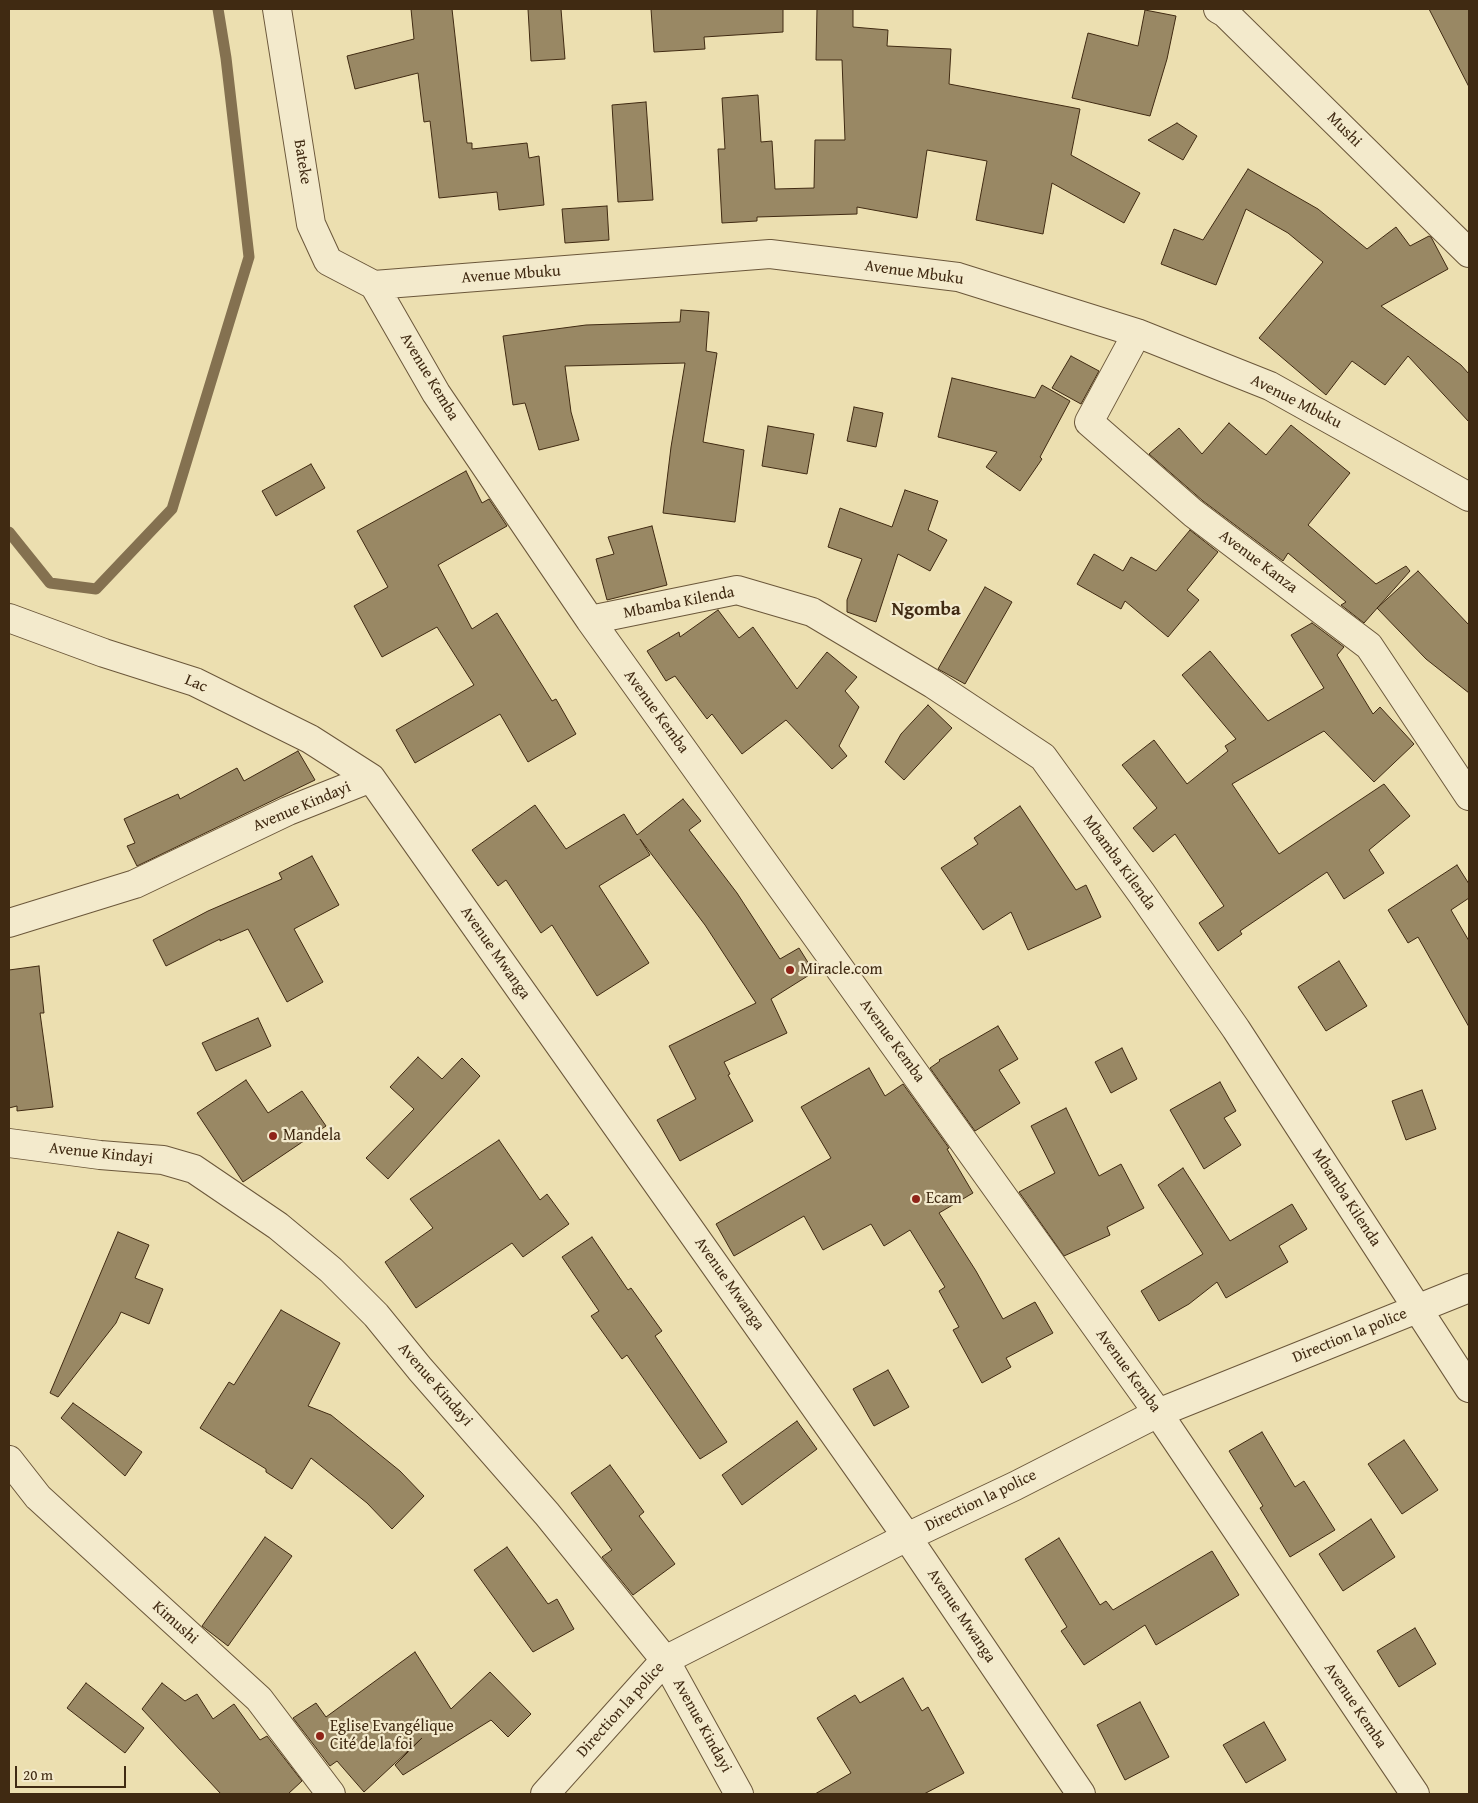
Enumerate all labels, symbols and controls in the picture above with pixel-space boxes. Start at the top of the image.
street label: Mushi [1323,109,1365,151]
street label: Bateke [289,138,315,186]
street label: Avenue Mbuku [863,257,965,289]
street label: Avenue Mbuku [461,262,561,288]
street label: Avenue Kemba [395,330,463,424]
street label: Avenue Mbuku [1247,371,1345,433]
street label: Avenue Kanza [1215,526,1301,598]
street label: Mbamba Kilenda [622,583,736,623]
district label: Ngomba [891,599,961,621]
street label: Avenue Kemba [619,666,693,758]
street label: Lac [182,671,210,697]
street label: Avenue Kindayi [250,778,354,836]
street label: Mbamba Kilenda [1078,812,1160,914]
street label: Avenue Mwanga [456,903,534,1003]
place label: Miracle.com [800,960,883,980]
marker: Miracle.com [784,964,796,976]
street label: Avenue Kemba [855,995,929,1087]
place label: Mandela [283,1126,341,1146]
marker: Mandela [267,1130,279,1142]
street label: Avenue Kindayi [48,1139,154,1169]
street label: Mbamba Kilenda [1307,1146,1385,1250]
place label: Ecam [926,1189,962,1209]
marker: Ecam [910,1193,922,1205]
street label: Avenue Mwanga [690,1234,768,1334]
street label: Direction la police [1290,1304,1410,1368]
street label: Avenue Kemba [1091,1325,1165,1417]
street label: Avenue Kindayi [394,1339,476,1431]
street label: Direction la police [922,1466,1040,1536]
street label: Avenue Mwanga [923,1565,999,1667]
street label: Kimushi [148,1597,202,1649]
street label: Direction la police [573,1658,669,1762]
street label: Avenue Kemba [1319,1660,1391,1752]
street label: Avenue Kindayi [668,1676,736,1776]
place label: Eglise Evangélique Cité de la foi [330,1717,454,1755]
marker: Eglise Evangélique Cité de la foi [314,1730,326,1742]
scale bar [18,1756,129,1788]
text: 20 m [23,1764,53,1785]

